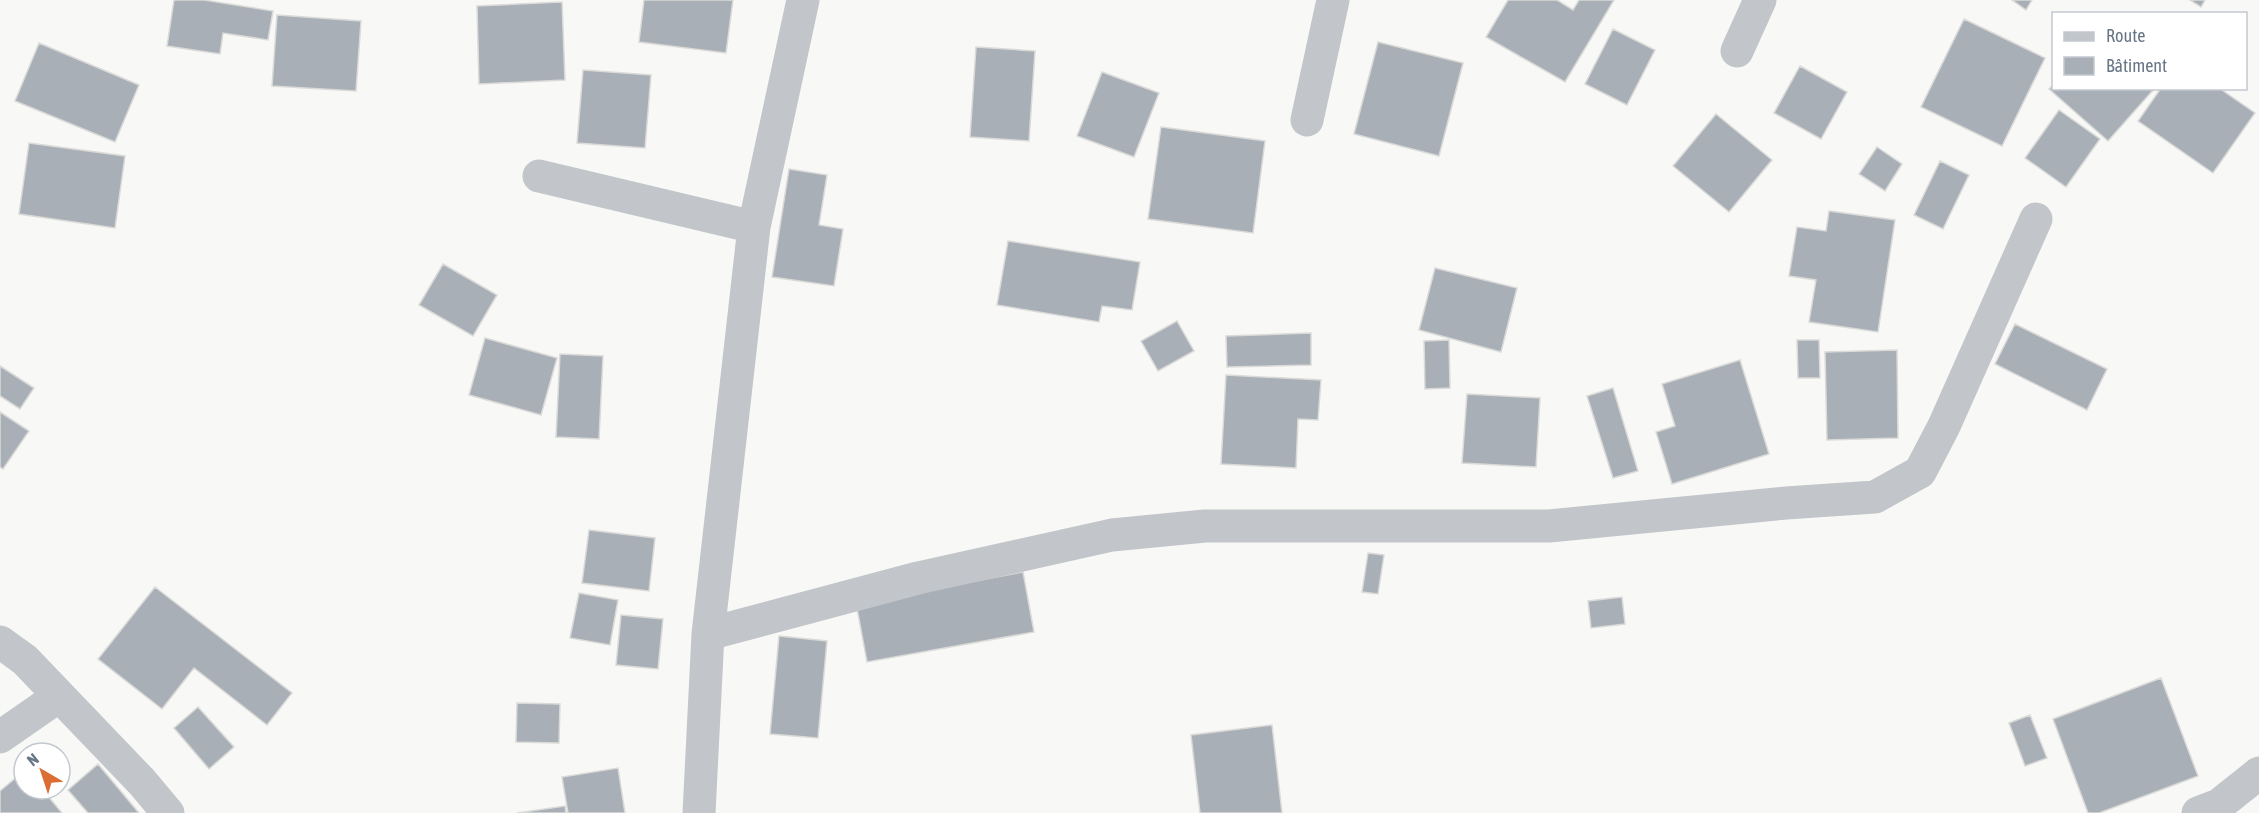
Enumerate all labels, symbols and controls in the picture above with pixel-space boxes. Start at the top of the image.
legend [2052,12,2247,90]
text: Route [2106,25,2145,46]
text: Bâtiment [2106,55,2167,76]
north arrow [12,741,72,801]
text: N [23,749,42,769]

